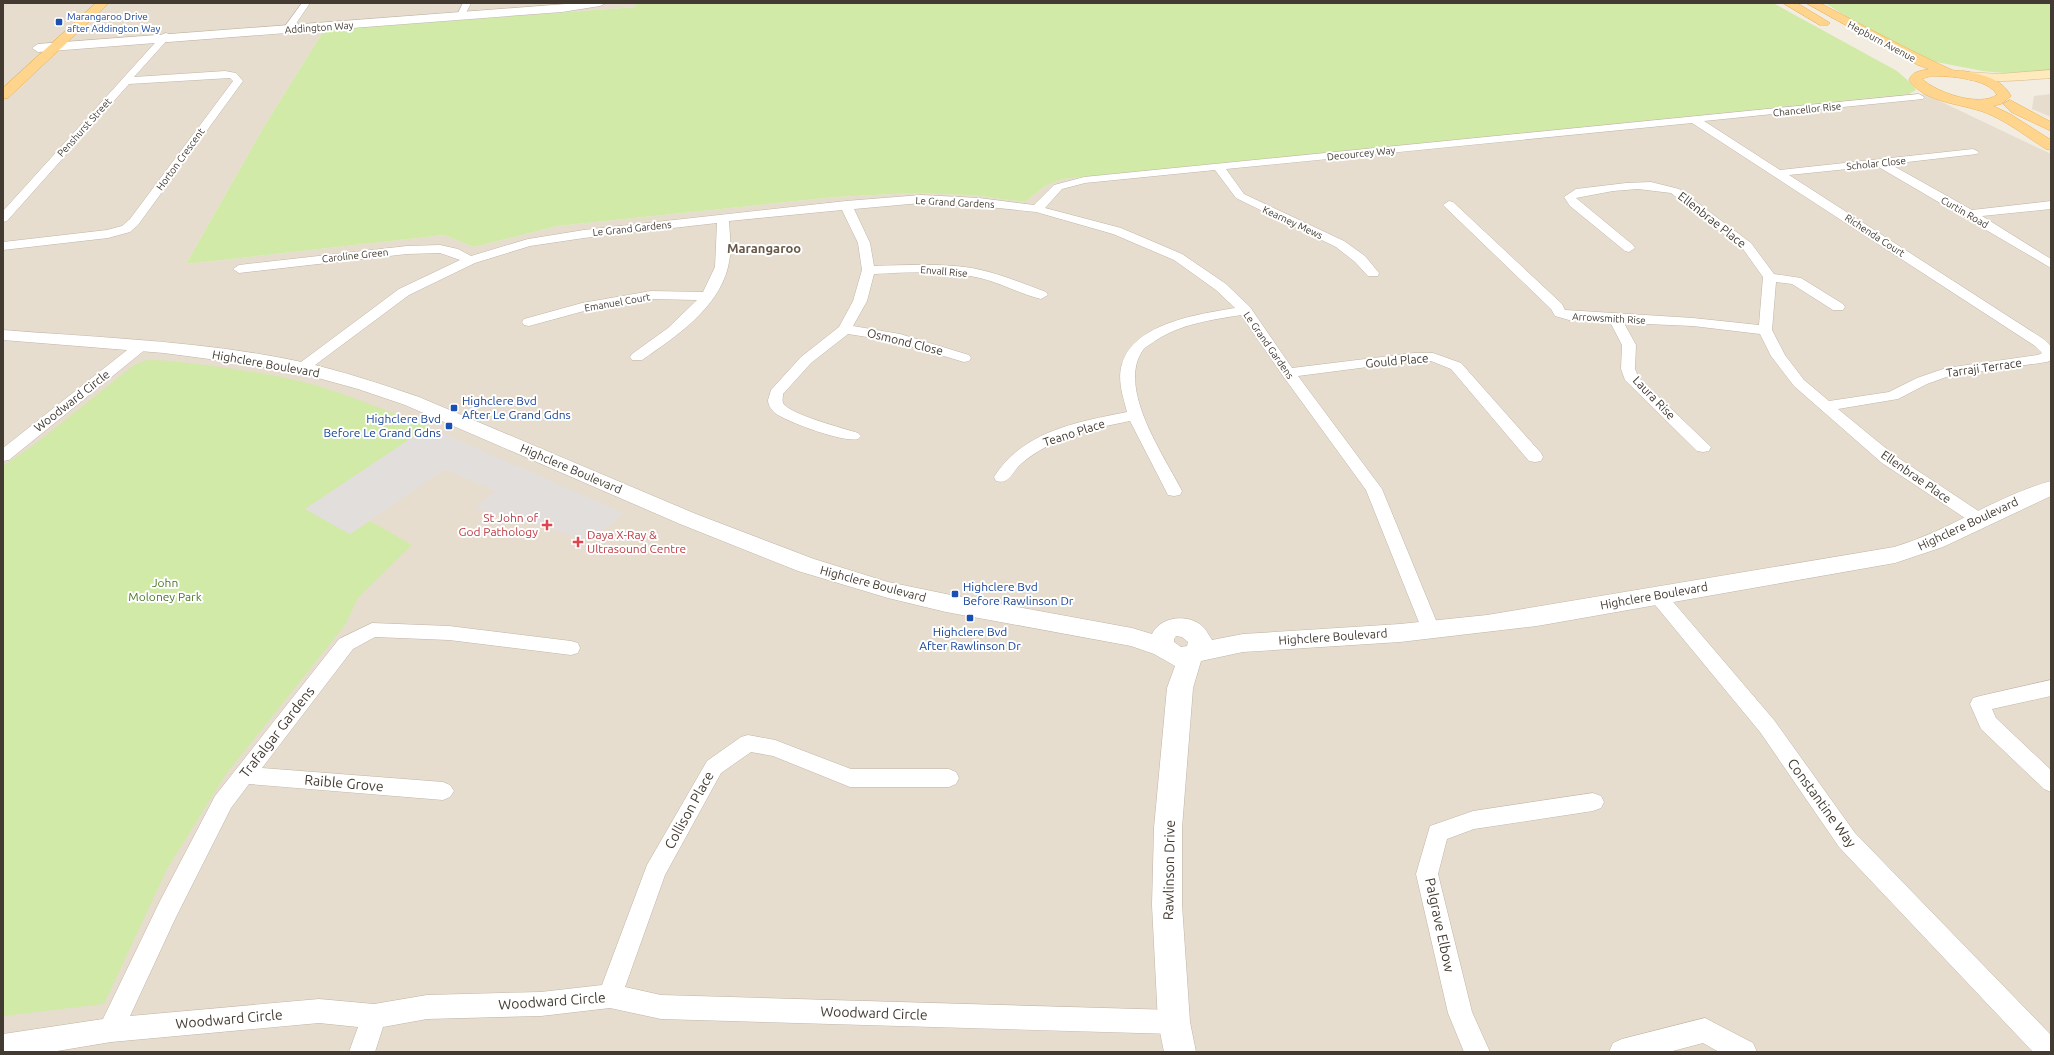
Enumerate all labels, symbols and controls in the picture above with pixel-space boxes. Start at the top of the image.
place label: Marangaroo Drive after Addington Way [67,11,160,34]
marker: Marangaroo Drive after Addington Way [54,17,64,27]
street label: Hepburn Avenue [1846,19,1918,64]
street label: Addington Way [284,20,354,35]
street label: Penshurst Street [55,96,114,159]
street label: Chancellor Rise [1772,100,1842,119]
street label: Horton Crescent [154,126,207,192]
street label: Decourcey Way [1326,144,1396,163]
street label: Scholar Close [1846,155,1906,172]
street label: Ellenbrae Place [1676,189,1749,250]
street label: Curtin Road [1939,194,1991,231]
street label: Le Grand Gardens [915,195,995,210]
street label: Kearney Mews [1261,204,1325,241]
street label: Richenda Court [1843,212,1907,259]
street label: Le Grand Gardens [592,219,672,238]
district label: Marangaroo [727,241,801,255]
street label: Caroline Green [321,247,389,264]
street label: Envall Rise [920,264,968,279]
street label: Emanuel Court [583,291,651,314]
street label: Le Grand Gardens [1241,310,1296,381]
street label: Arrowsmith Rise [1572,311,1646,326]
street label: Osmond Close [866,326,944,357]
street label: Highclere Boulevard [211,348,321,379]
street label: Gould Place [1365,351,1429,370]
street label: Tarraji Terrace [1945,356,2023,379]
street label: Woodward Circle [31,367,112,434]
street label: Laura Rise [1631,373,1678,422]
place label: Highclere Bvd After Le Grand Gdns [462,394,571,421]
marker: Highclere Bvd After Le Grand Gdns [449,403,459,413]
place label: Highclere Bvd Before Le Grand Gdns [323,412,441,439]
street label: Teano Place [1041,416,1106,449]
marker: Highclere Bvd Before Le Grand Gdns [444,421,454,431]
street label: Highclere Boulevard [518,441,624,496]
street label: Ellenbrae Place [1879,448,1954,506]
street label: Highclere Boulevard [1916,495,2020,552]
place label: St John of God Pathology [459,511,538,538]
marker: St John of God Pathology [541,519,553,531]
place label: Daya X-Ray & Ultrasound Centre [587,528,686,555]
marker: Daya X-Ray & Ultrasound Centre [572,536,584,548]
street label: Highclere Boulevard [819,563,928,604]
park label: John Moloney Park [128,576,202,603]
place label: Highclere Bvd Before Rawlinson Dr [963,580,1074,607]
street label: Highclere Boulevard [1599,580,1709,611]
marker: Highclere Bvd Before Rawlinson Dr [950,589,960,599]
marker: Highclere Bvd After Rawlinson Dr [965,613,975,623]
place label: Highclere Bvd After Rawlinson Dr [919,625,1021,652]
street label: Highclere Boulevard [1278,626,1388,647]
street label: Trafalgar Gardens [236,683,318,781]
street label: Constantine Way [1784,755,1860,851]
street label: Collison Place [661,768,717,852]
street label: Raible Grove [304,772,384,794]
street label: Rawlinson Drive [1160,820,1178,920]
street label: Palgrave Elbow [1422,876,1458,974]
street label: Woodward Circle [498,989,606,1013]
street label: Woodward Circle [820,1003,928,1023]
street label: Woodward Circle [175,1006,283,1032]

